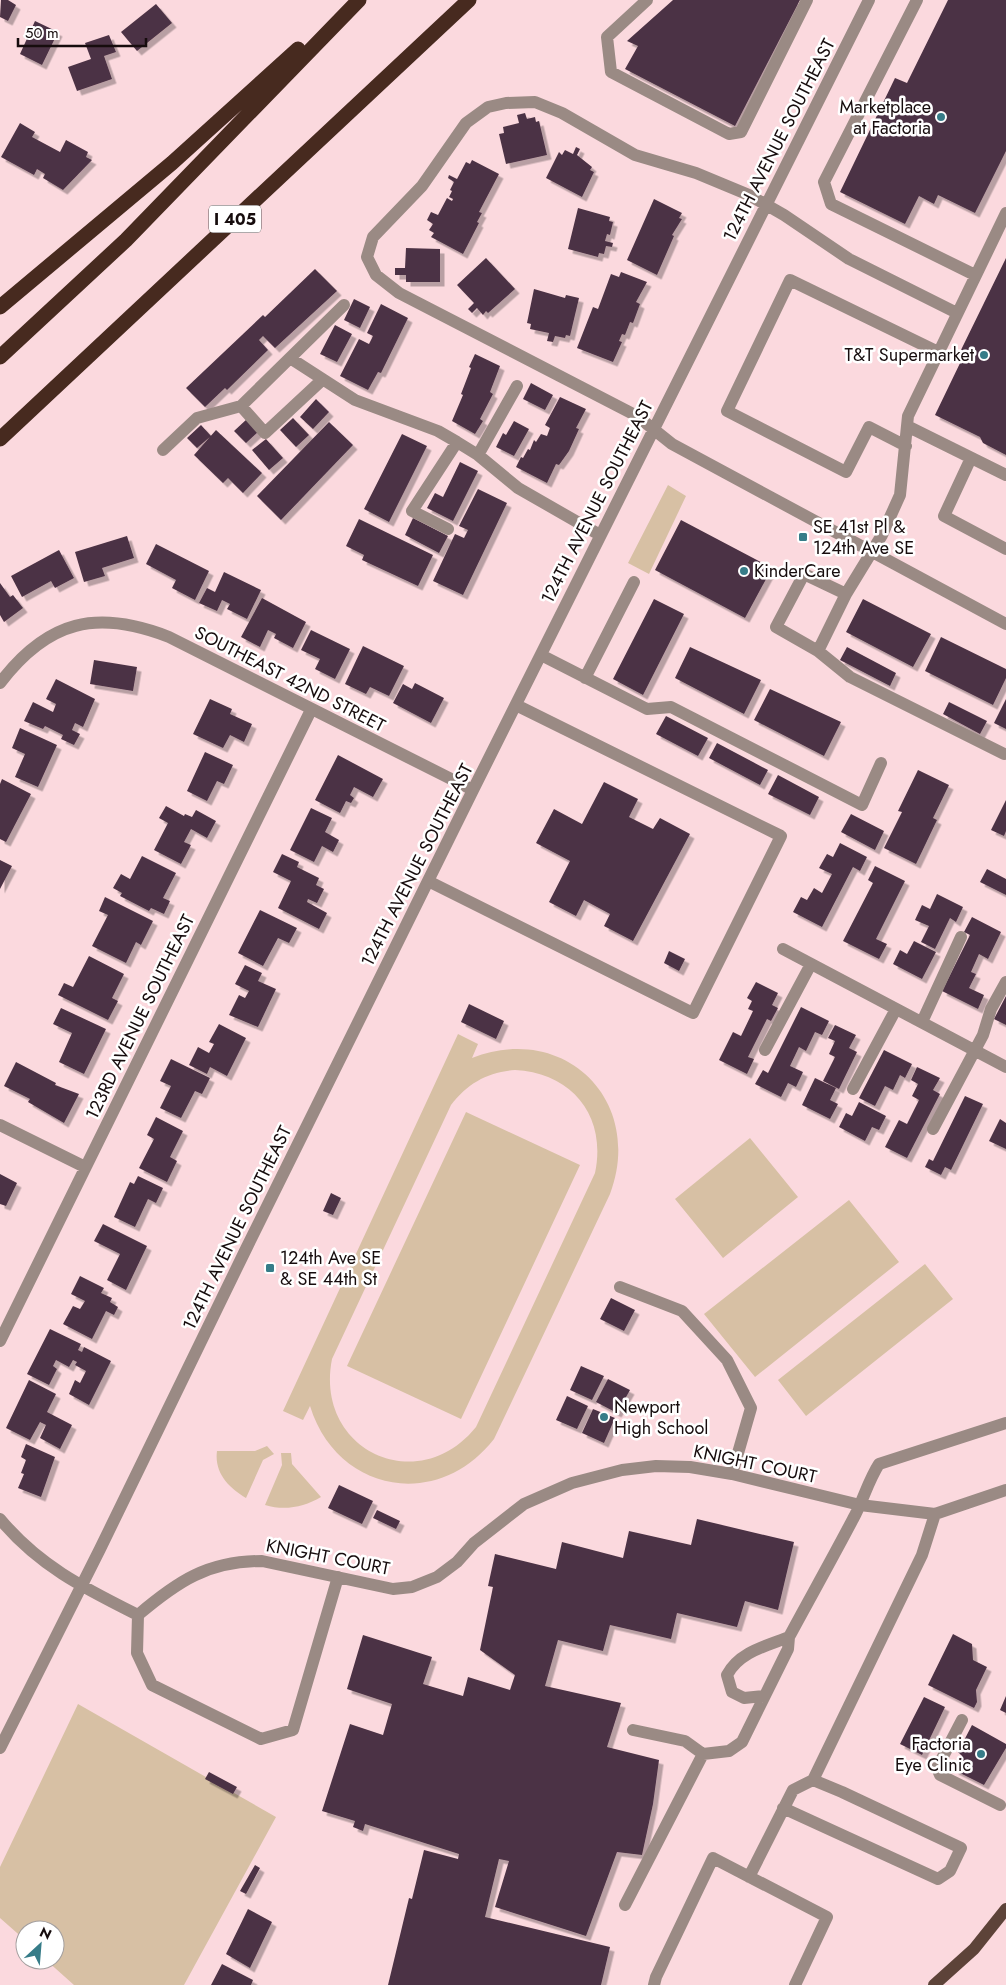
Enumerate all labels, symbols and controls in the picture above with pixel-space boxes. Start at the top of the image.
scale bar [18,15,145,47]
text: 50 m [25,22,59,44]
street label: 124TH AVENUE SOUTHEAST [716,34,842,246]
place label: Marketplace at Factoria [839,94,931,141]
marker: Marketplace at Factoria [935,111,947,123]
road number: I 405 [209,205,261,232]
place label: T&T Supermarket [845,342,975,368]
marker: T&T Supermarket [978,349,990,361]
street label: 124TH AVENUE SOUTHEAST [534,396,660,608]
place label: SE 41st Pl & 124th Ave SE [813,514,914,561]
marker: SE 41st Pl & 124th Ave SE [797,531,809,543]
place label: KinderCare [754,558,840,584]
marker: KinderCare [738,565,750,577]
street label: SOUTHEAST 42ND STREET [190,620,390,739]
street label: 124TH AVENUE SOUTHEAST [354,759,480,971]
street label: 123RD AVENUE SOUTHEAST [79,910,201,1124]
street label: 124TH AVENUE SOUTHEAST [176,1121,298,1335]
place label: 124th Ave SE & SE 44th St [280,1245,381,1292]
marker: 124th Ave SE & SE 44th St [264,1262,276,1274]
place label: Newport High School [614,1394,708,1441]
marker: Newport High School [598,1411,610,1423]
street label: KNIGHT COURT [691,1438,820,1490]
street label: KNIGHT COURT [264,1532,393,1582]
place label: Factoria Eye Clinic [895,1731,971,1778]
marker: Factoria Eye Clinic [975,1748,987,1760]
north arrow [15,1920,65,1970]
text: N [36,1922,55,1945]

